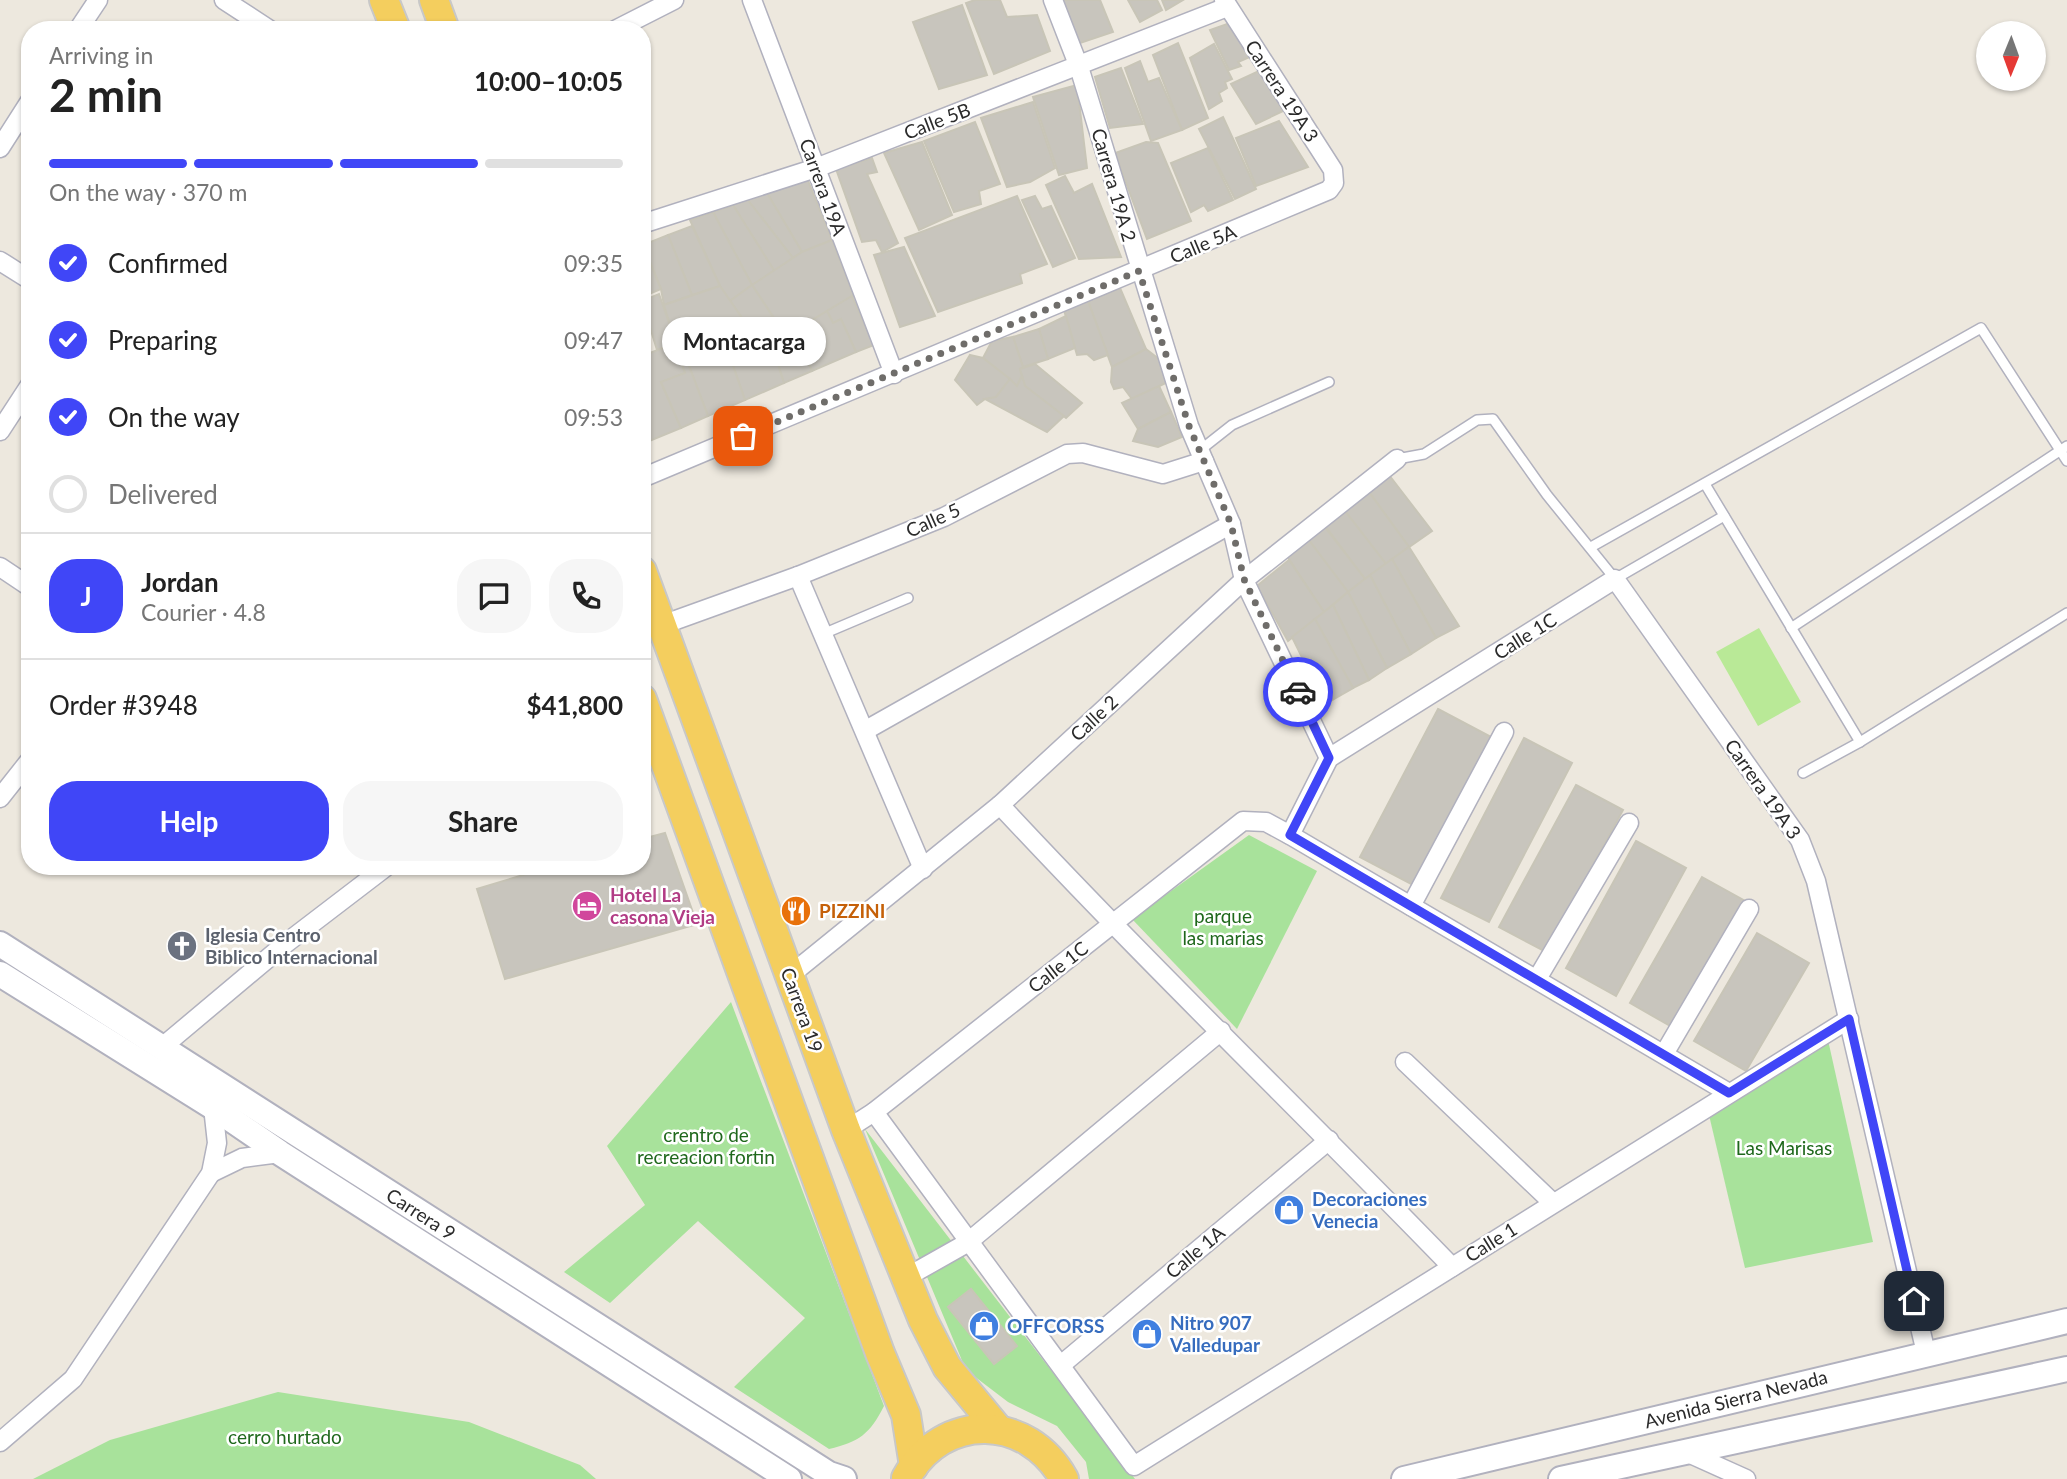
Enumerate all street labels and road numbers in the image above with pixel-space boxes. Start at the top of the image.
street label: Carrera 19A 3 [1241,35,1324,146]
street label: Calle 5B [900,97,973,144]
street label: Carrera 19A 2 [1087,126,1142,244]
street label: Carrera 19A [795,135,852,239]
street label: Calle 5A [1166,219,1240,268]
street label: Calle 5 [902,497,964,542]
street label: Calle 1C [1489,607,1561,664]
street label: Calle 2 [1065,690,1122,745]
street label: Carrera 19A 3 [1720,734,1806,843]
street label: Calle 1C [1023,936,1092,997]
street label: Carrera 19 [776,964,828,1055]
street label: Carrera 9 [382,1183,460,1244]
street label: Calle 1 [1460,1217,1521,1266]
street label: Calle 1A [1161,1220,1229,1283]
street label: Avenida Sierra Nevada [1642,1365,1830,1432]

